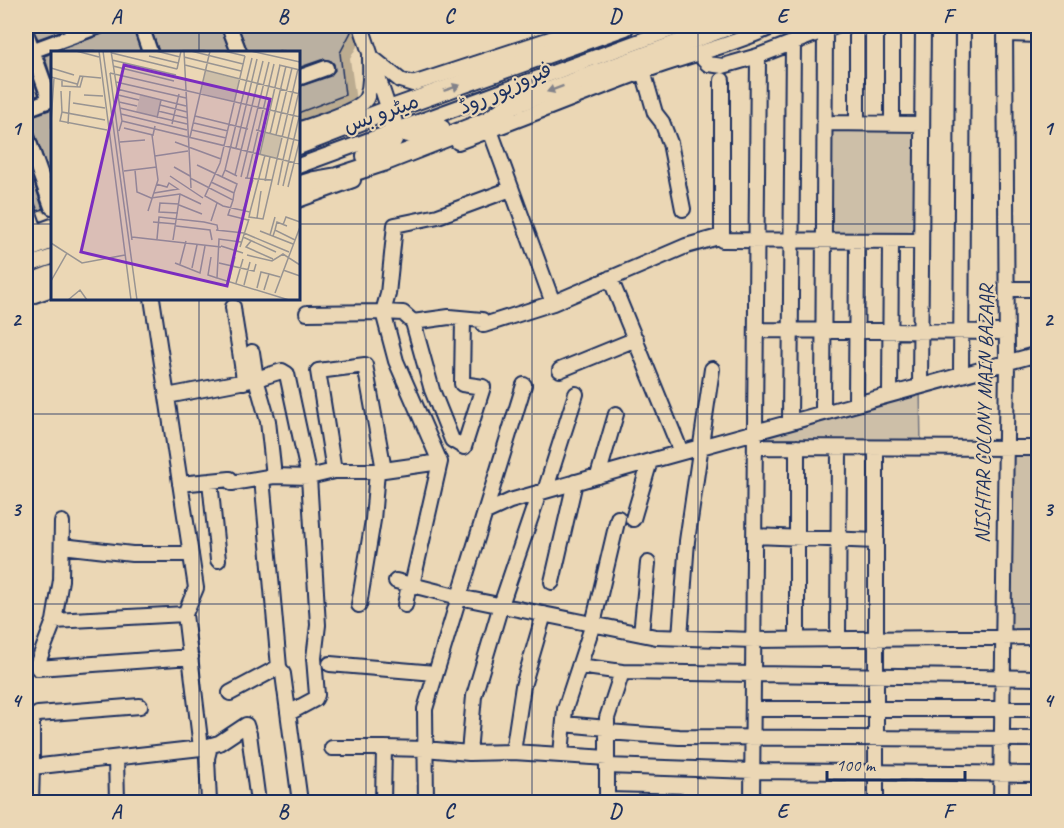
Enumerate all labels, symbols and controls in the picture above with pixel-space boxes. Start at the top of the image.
text: A [111,4,123,29]
text: B [278,4,290,29]
text: C [444,4,456,29]
text: D [609,4,623,29]
text: E [777,4,791,29]
text: F [943,4,957,29]
inset map [51,51,300,300]
street label: فیروزپور روڈ [454,56,556,121]
one-way arrow [443,82,461,92]
one-way arrow [546,85,564,95]
street label: میٹرو بس [340,87,422,139]
text: 1 [12,116,23,141]
text: 1 [1044,116,1055,141]
street label: NISHTAR COLONY MAIN BAZAAR [969,282,999,543]
text: 2 [12,307,23,332]
text: 2 [1044,307,1055,332]
text: 3 [12,497,23,522]
text: 3 [1044,497,1055,522]
text: 4 [12,688,24,713]
text: 4 [1044,688,1056,713]
scale bar [827,744,965,782]
text: 100 m [836,754,877,776]
text: A [111,799,123,824]
text: B [278,799,290,824]
text: C [444,799,456,824]
text: D [609,799,623,824]
text: E [777,799,791,824]
text: F [943,799,957,824]

